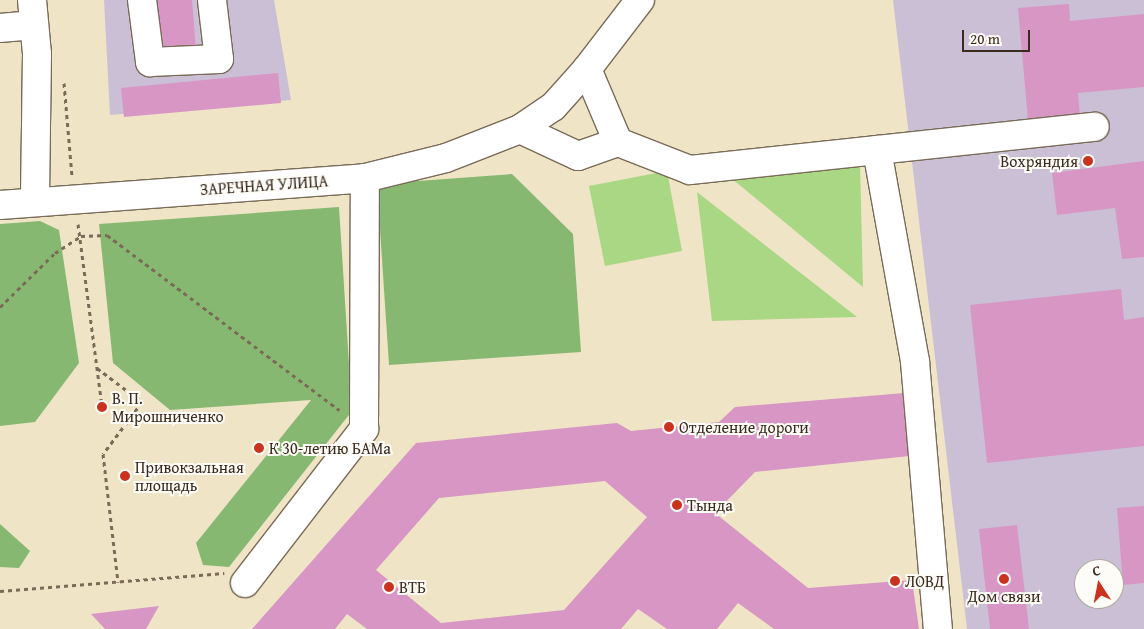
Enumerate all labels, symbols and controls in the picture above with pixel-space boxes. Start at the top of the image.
scale bar [964,20,1032,52]
text: 20 m [970,28,1000,49]
place label: Вохряндия [1000,151,1078,171]
marker: Вохряндия [1082,155,1094,167]
street label: ЗАРЕЧНАЯ УЛИЦА [199,171,329,199]
place label: В. П. Мирошниченко [112,388,224,426]
marker: В. П. Мирошниченко [96,401,108,413]
place label: Отделение дороги [679,417,809,437]
marker: Отделение дороги [663,421,675,433]
place label: К 30-летию БАМа [269,438,391,458]
marker: К 30-летию БАМа [253,442,265,454]
place label: Привокзальная площадь [135,457,244,495]
marker: Привокзальная площадь [119,470,131,482]
place label: Тында [687,495,733,515]
marker: Тында [671,499,683,511]
north arrow [1074,559,1124,609]
text: С [1091,560,1102,581]
place label: ЛОВД [905,571,944,591]
marker: Дом связи [998,573,1010,585]
marker: ЛОВД [889,575,901,587]
place label: ВТБ [399,577,426,597]
marker: ВТБ [383,581,395,593]
place label: Дом связи [968,586,1040,606]

